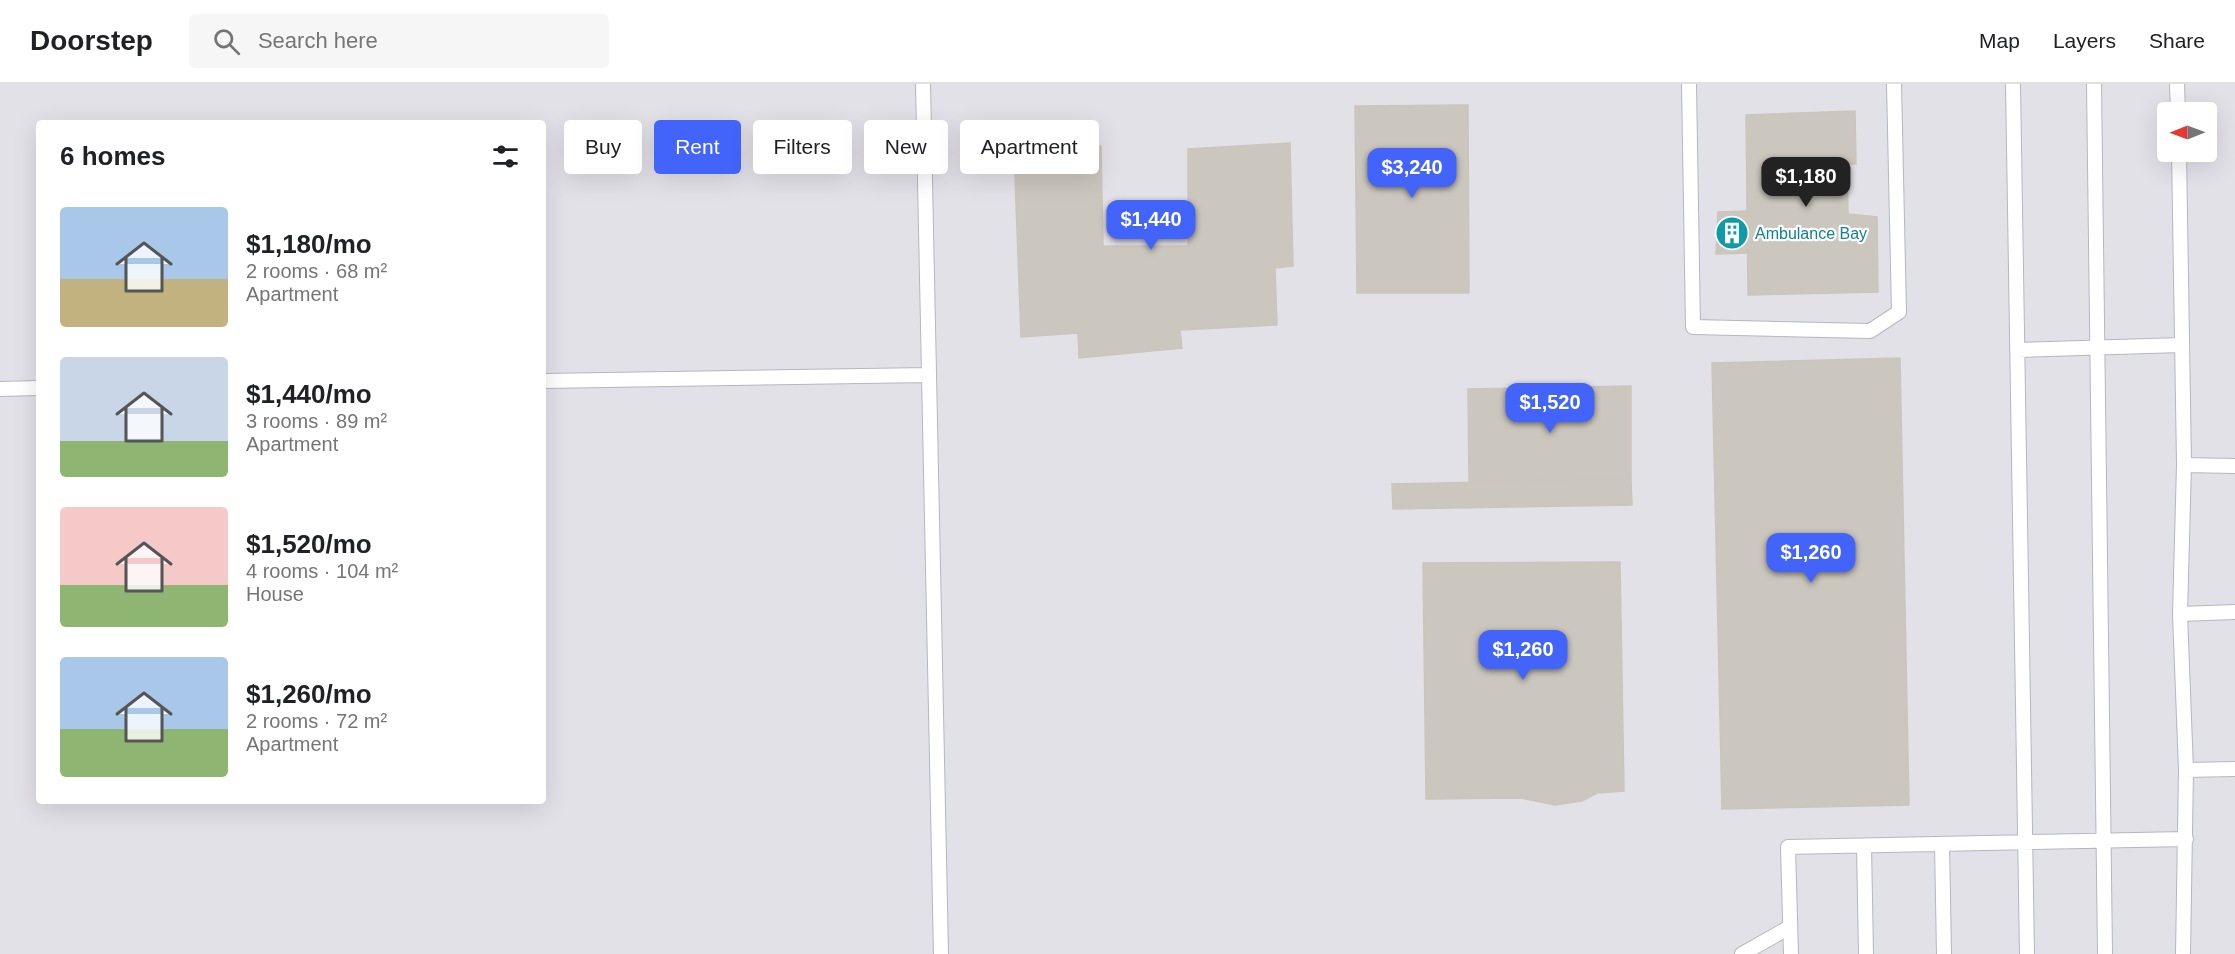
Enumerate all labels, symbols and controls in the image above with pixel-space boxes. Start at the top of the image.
search box [189,14,609,68]
text: Doorstep [30,25,153,56]
icon: search [210,25,243,58]
text: Search here [258,28,378,53]
text: Map [1979,29,2020,52]
text: Layers [2053,29,2116,52]
text: Share [2149,29,2205,52]
north arrow [2157,102,2217,162]
map controls [2157,102,2217,162]
chip: Buy [564,120,642,174]
chip: Rent [654,120,741,174]
chip: Filters [753,120,852,174]
chip: New [864,120,948,174]
chip: Apartment [960,120,1099,174]
icon: filters [489,140,522,173]
text: 6 homes [60,141,166,171]
pin: $3,240 [1363,148,1461,199]
text: $3,240 [1381,156,1443,178]
pin: $1,180 [1757,157,1855,208]
text: $1,180 [1775,165,1837,187]
pin: $1,440 [1102,200,1200,251]
text: $1,440 [1120,208,1182,230]
building icon: Ambulance Bay [1714,215,1750,251]
place label: Ambulance Bay [1755,225,1867,242]
text: $1,180/mo [246,229,372,259]
icon: home [108,231,180,303]
text: 2 rooms · 68 m² [246,260,387,282]
text: Apartment [246,283,338,305]
text: $1,440/mo [246,379,372,409]
icon: home [108,381,180,453]
pin: $1,520 [1501,383,1599,434]
text: $1,520 [1519,391,1581,413]
text: 3 rooms · 89 m² [246,410,387,432]
text: Apartment [246,433,338,455]
text: $1,520/mo [246,529,372,559]
icon: home [108,531,180,603]
pin: $1,260 [1762,533,1860,584]
text: $1,260 [1780,541,1842,563]
text: 4 rooms · 104 m² [246,560,398,582]
text: House [246,583,304,605]
pin: $1,260 [1474,630,1572,681]
text: $1,260 [1492,638,1554,660]
text: $1,260/mo [246,679,372,709]
icon: home [108,681,180,753]
text: 2 rooms · 72 m² [246,710,387,732]
text: Apartment [246,733,338,755]

